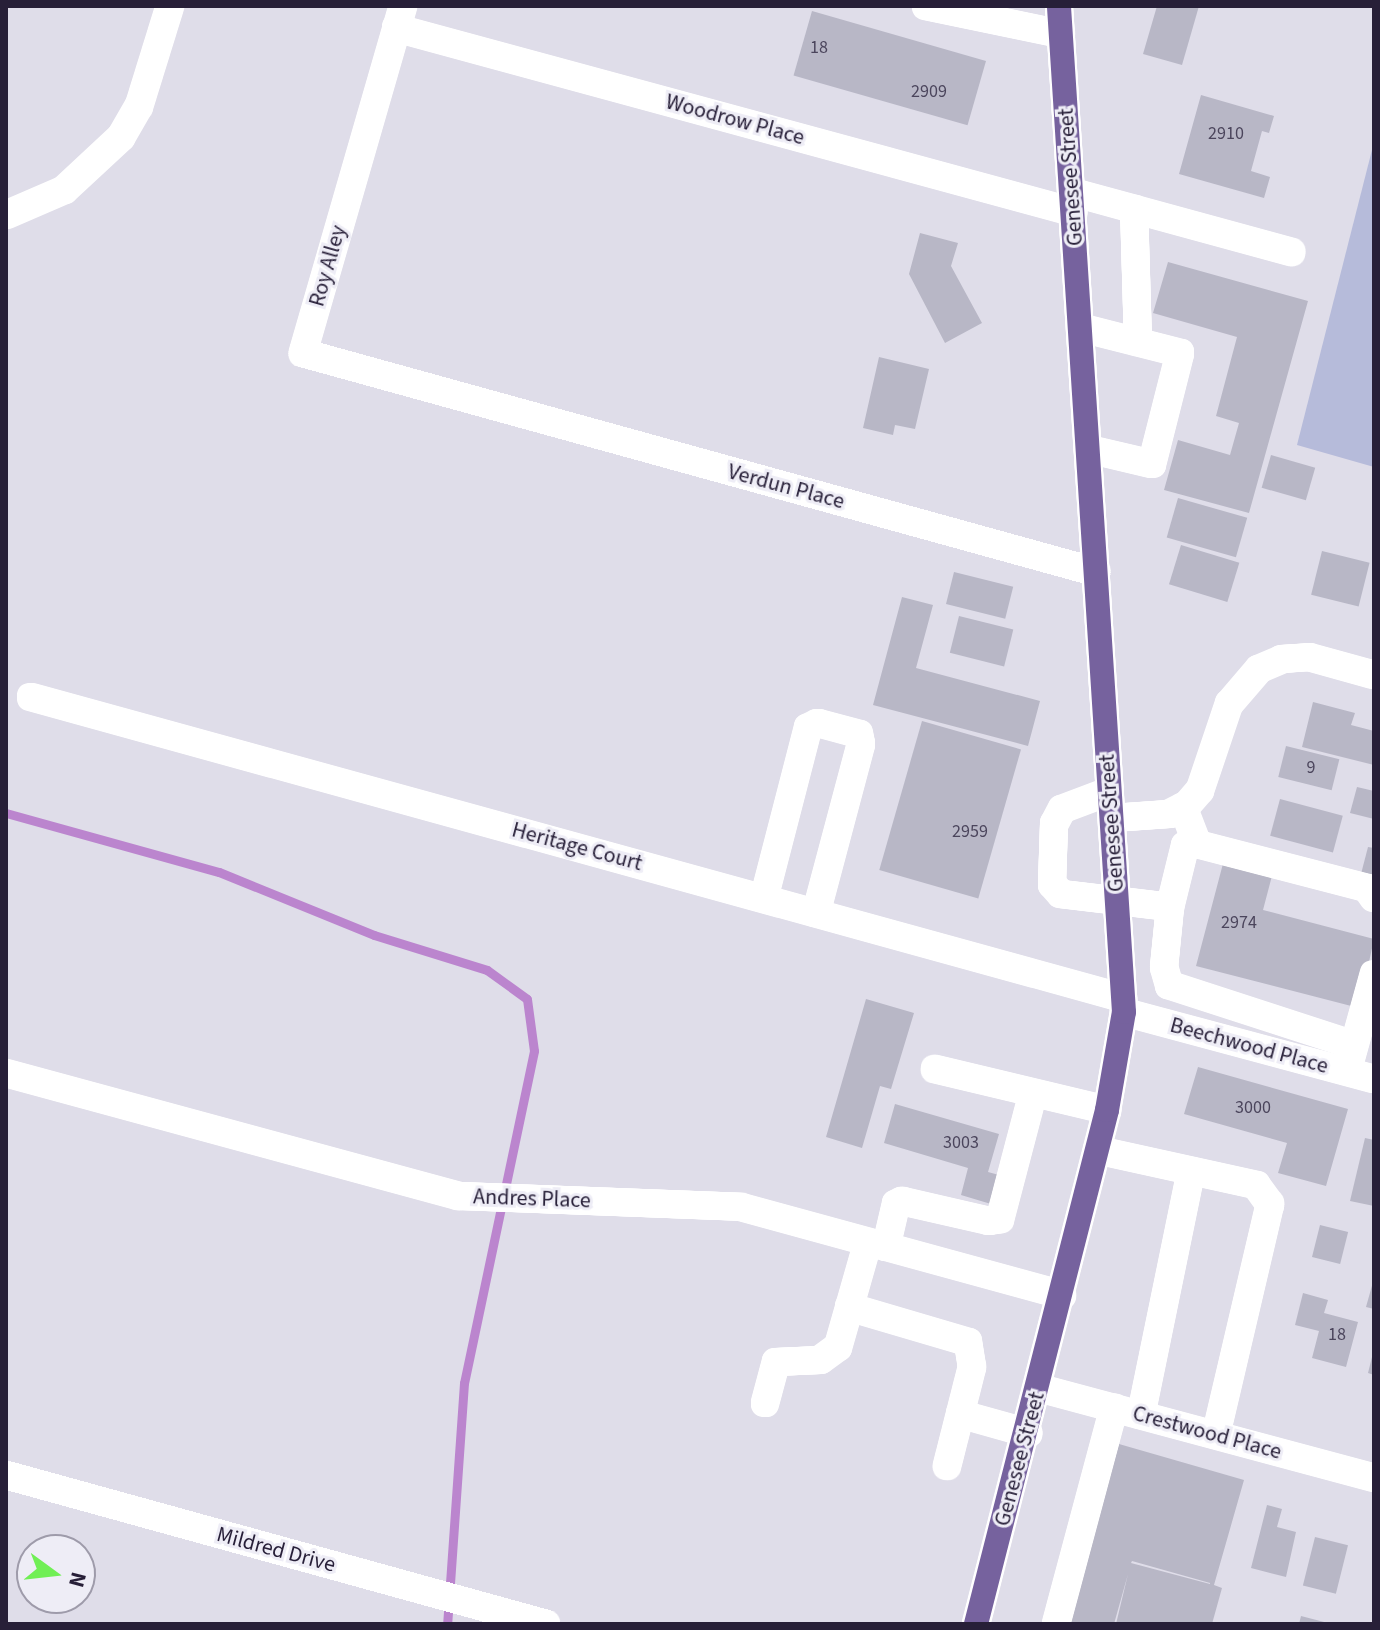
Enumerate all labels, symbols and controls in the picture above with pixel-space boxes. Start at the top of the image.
house number: 18 [810,37,828,59]
house number: 2909 [911,81,947,103]
street label: Woodrow Place [663,89,807,151]
street label: Genesee Street [1053,107,1089,247]
house number: 2910 [1208,123,1244,145]
street label: Roy Alley [304,222,352,310]
street label: Verdun Place [725,459,847,515]
street label: Genesee Street [1094,753,1130,893]
house number: 9 [1307,757,1315,779]
street label: Heritage Court [509,817,645,877]
house number: 2959 [952,821,988,843]
house number: 2974 [1221,912,1257,934]
street label: Beechwood Place [1167,1012,1331,1080]
house number: 3000 [1235,1097,1271,1119]
house number: 3003 [943,1132,979,1154]
street label: Andres Place [473,1184,591,1214]
house number: 18 [1328,1324,1346,1346]
street label: Genesee Street [989,1389,1051,1529]
street label: Crestwood Place [1130,1400,1284,1466]
street label: Mildred Drive [214,1521,338,1579]
north arrow [16,1534,96,1614]
text: N [60,1568,95,1591]

